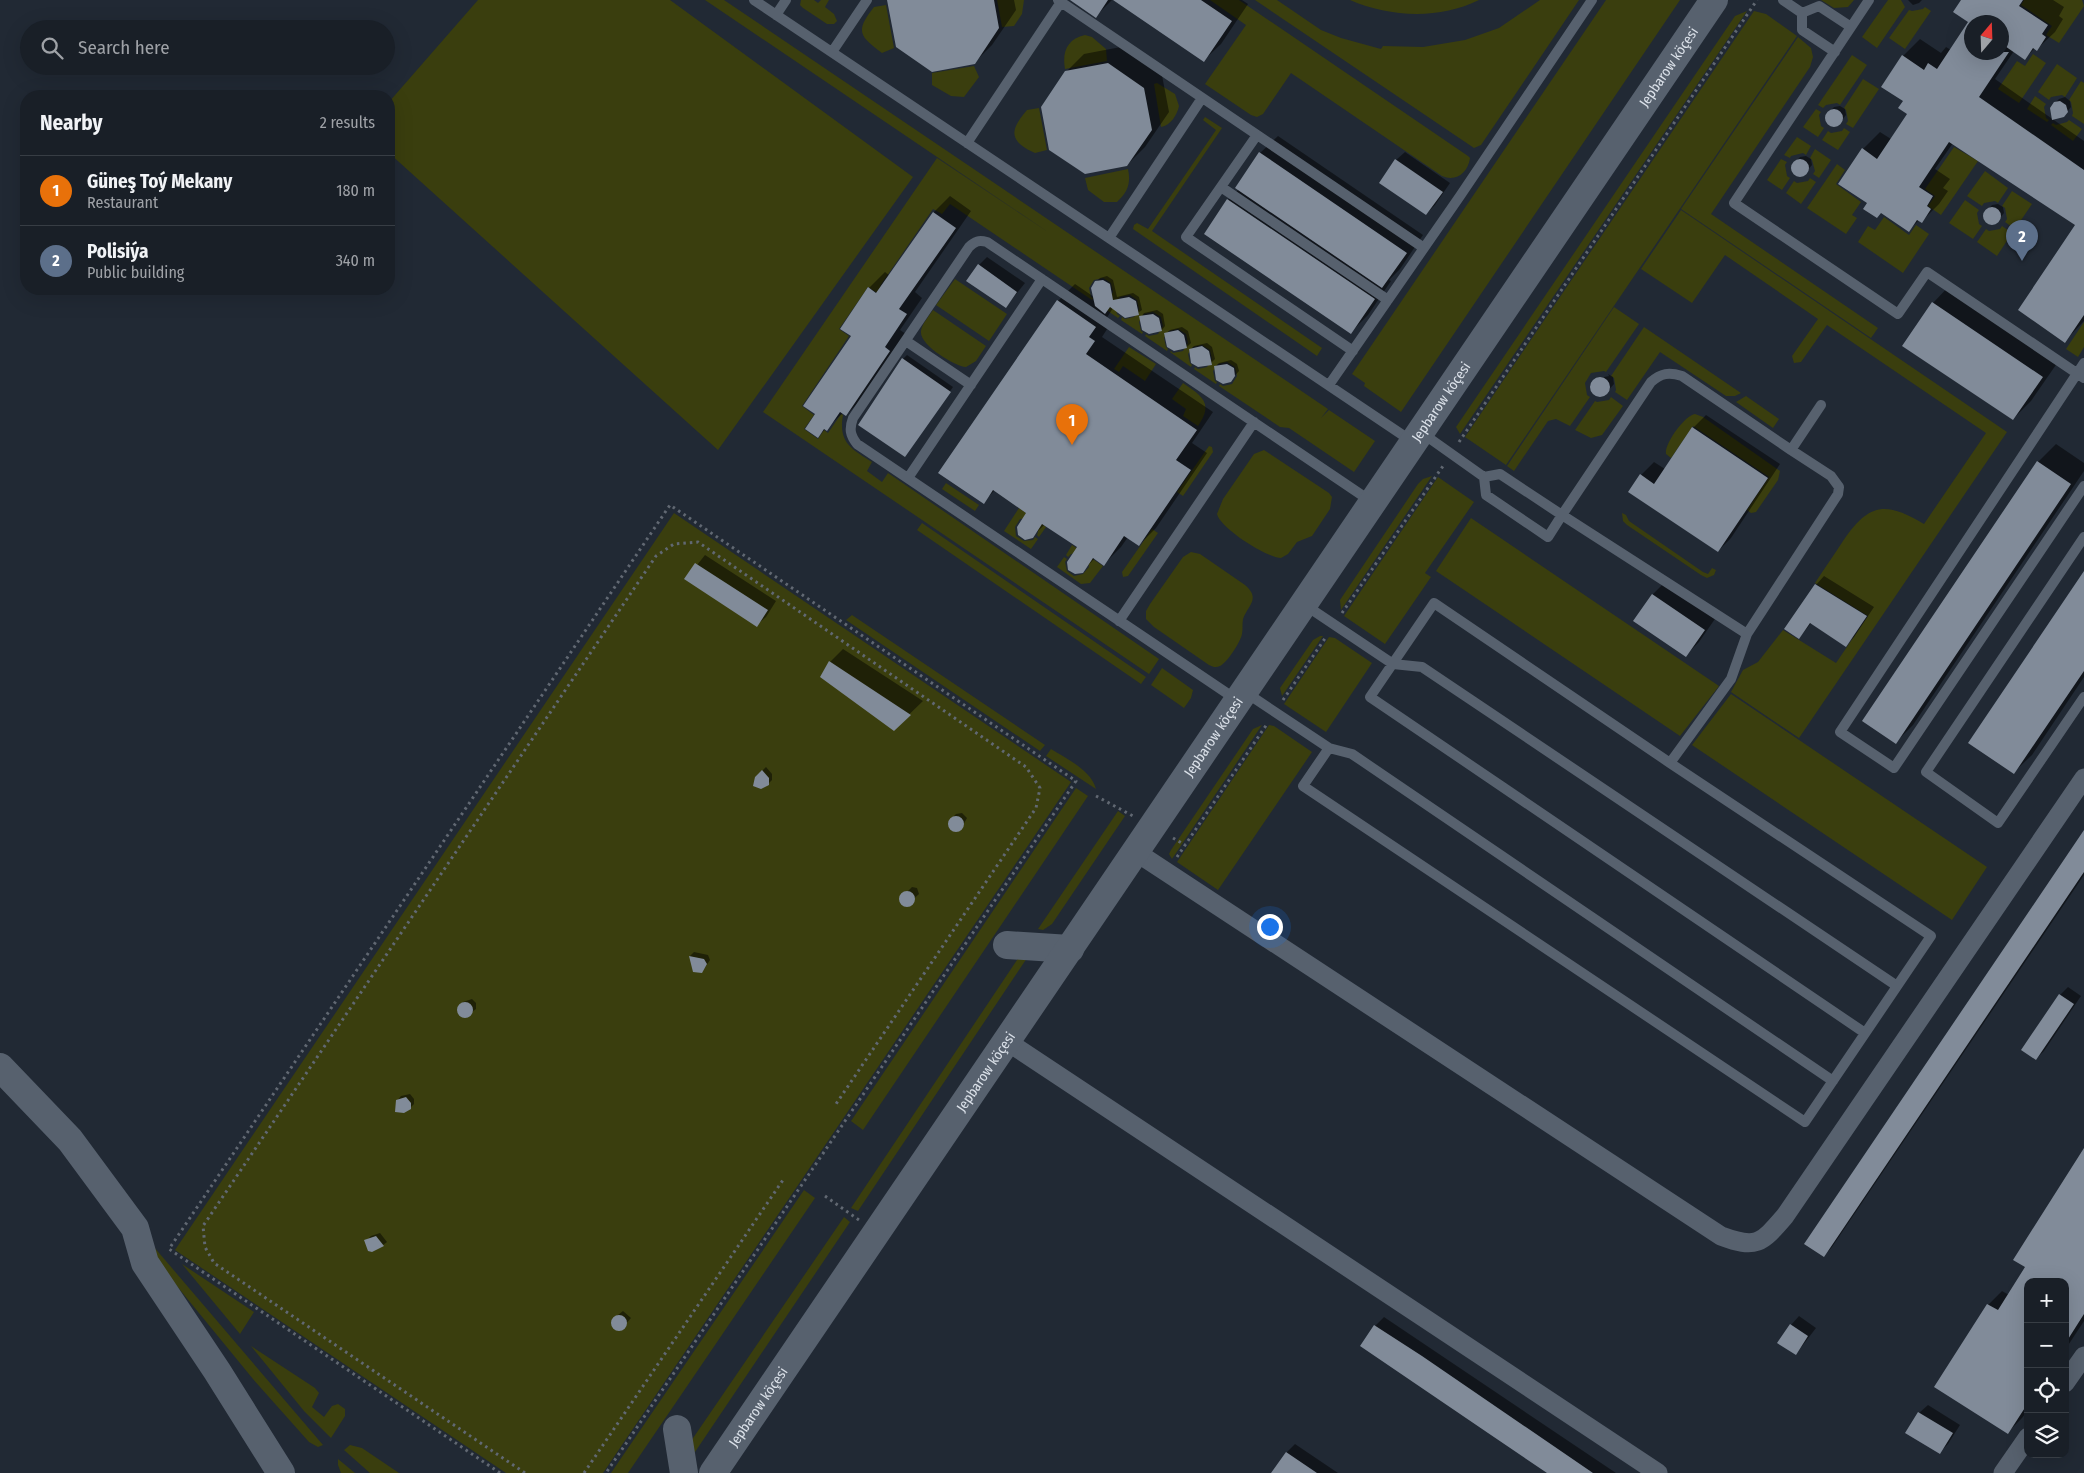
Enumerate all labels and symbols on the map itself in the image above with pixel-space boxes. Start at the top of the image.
north arrow [1964,15,2009,60]
street label: Jepbarow köçesi [1635,24,1702,110]
pin: 2 [2006,220,2038,261]
street label: Jepbarow köçesi [1408,359,1474,445]
pin: 1 [1056,404,1088,445]
street label: Jepbarow köçesi [1180,694,1246,780]
your location [1257,914,1283,940]
street label: Jepbarow köçesi [953,1029,1019,1115]
street label: Jepbarow köçesi [725,1364,791,1450]

